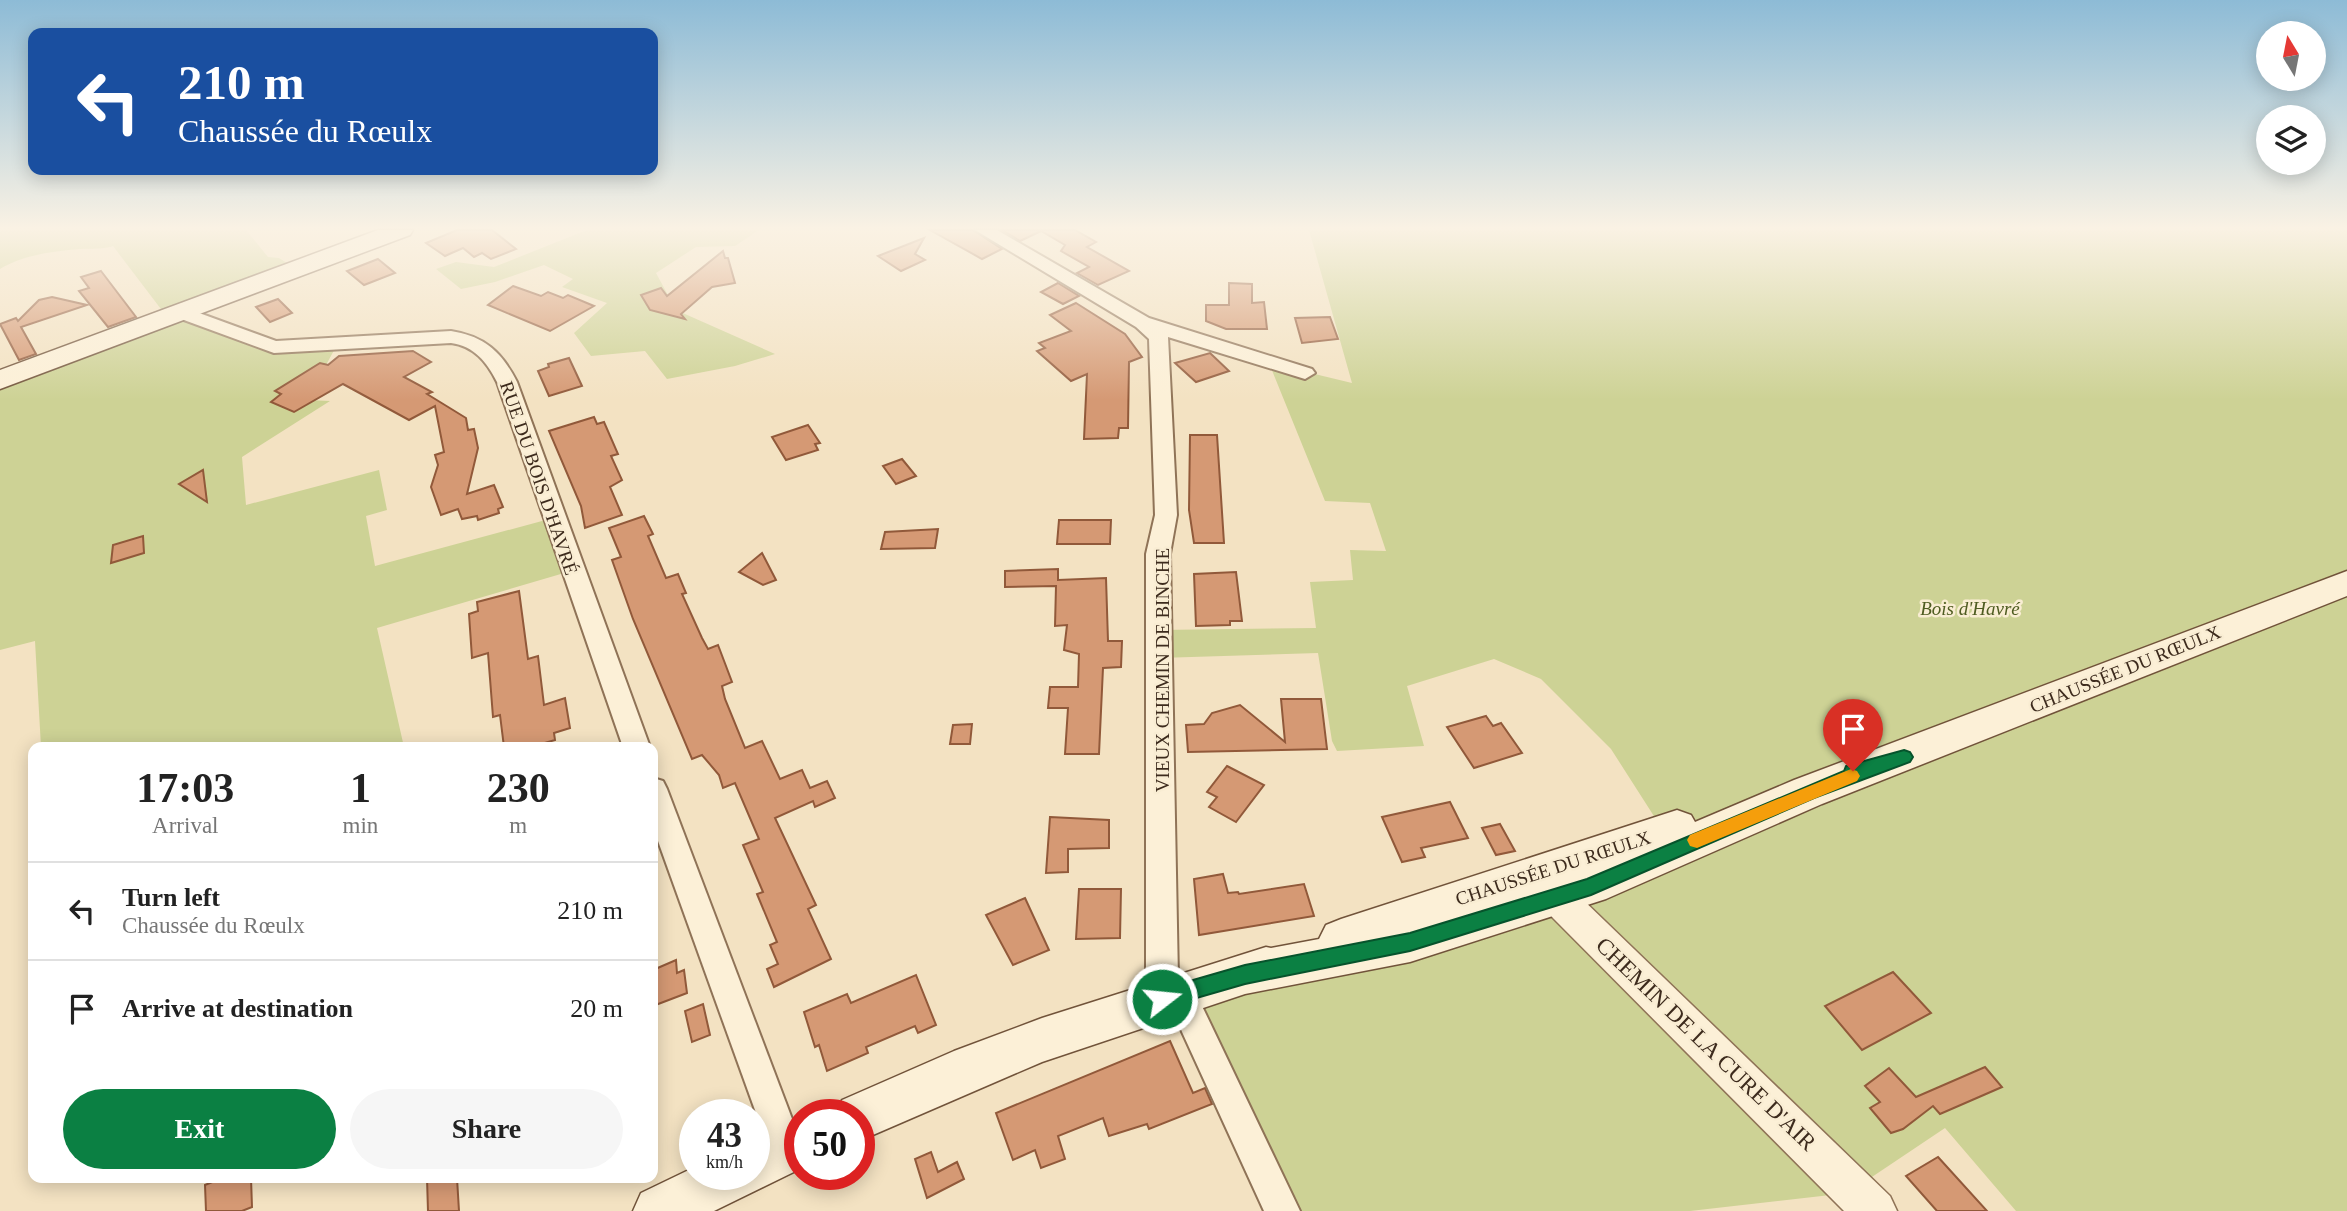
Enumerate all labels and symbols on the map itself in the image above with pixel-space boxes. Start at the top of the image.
north arrow [2256,21,2326,91]
street label: RUE DU BOIS D'HAVRÉ [496,379,582,577]
street label: VIEUX CHEMIN DE BINCHE [1152,548,1173,792]
park label: Bois d'Havré [1920,598,2021,619]
street label: CHAUSSÉE DU RŒULX [2027,621,2224,717]
pin [1823,699,1883,771]
street label: CHAUSSÉE DU RŒULX [1453,826,1653,909]
street label: CHEMIN DE LA CURE D'AIR [1591,932,1821,1156]
position arrow [1125,962,1199,1036]
speed limit sign: 50 [784,1099,875,1190]

